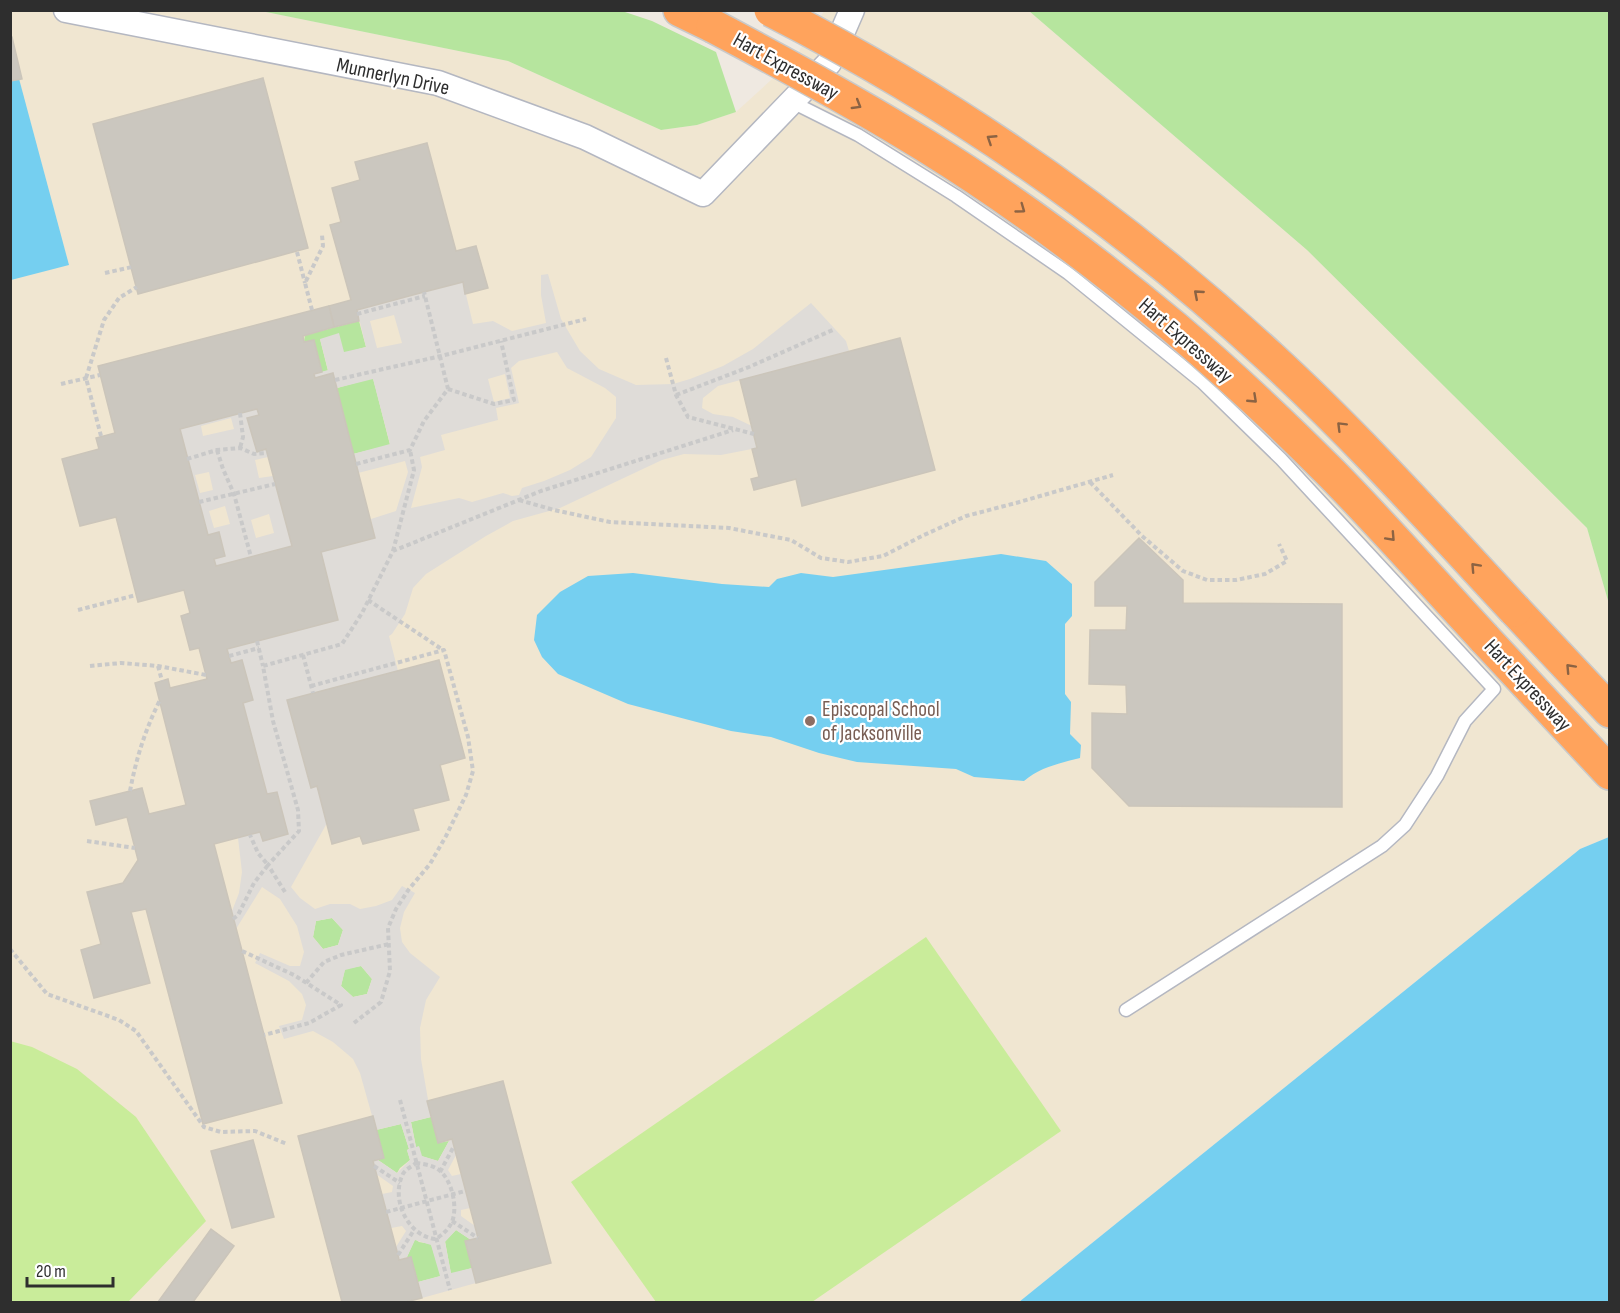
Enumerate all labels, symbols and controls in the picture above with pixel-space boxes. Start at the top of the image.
street label: Hart Expressway [729,27,843,106]
street label: Munnerlyn Drive [334,52,452,101]
one-way arrow [851,97,861,109]
one-way arrow [987,135,998,146]
one-way arrow [1015,202,1026,213]
one-way arrow [1194,290,1204,301]
street label: Hart Expressway [1133,293,1238,388]
one-way arrow [1246,392,1257,403]
one-way arrow [1338,422,1349,433]
one-way arrow [1383,530,1394,541]
one-way arrow [1472,563,1483,574]
street label: Hart Expressway [1479,634,1577,736]
one-way arrow [1566,665,1577,675]
place label: Episcopal School of Jacksonville [822,697,940,746]
marker: Episcopal School of Jacksonville [803,714,817,728]
scale bar [27,1250,112,1288]
text: 20 m [36,1261,66,1282]

